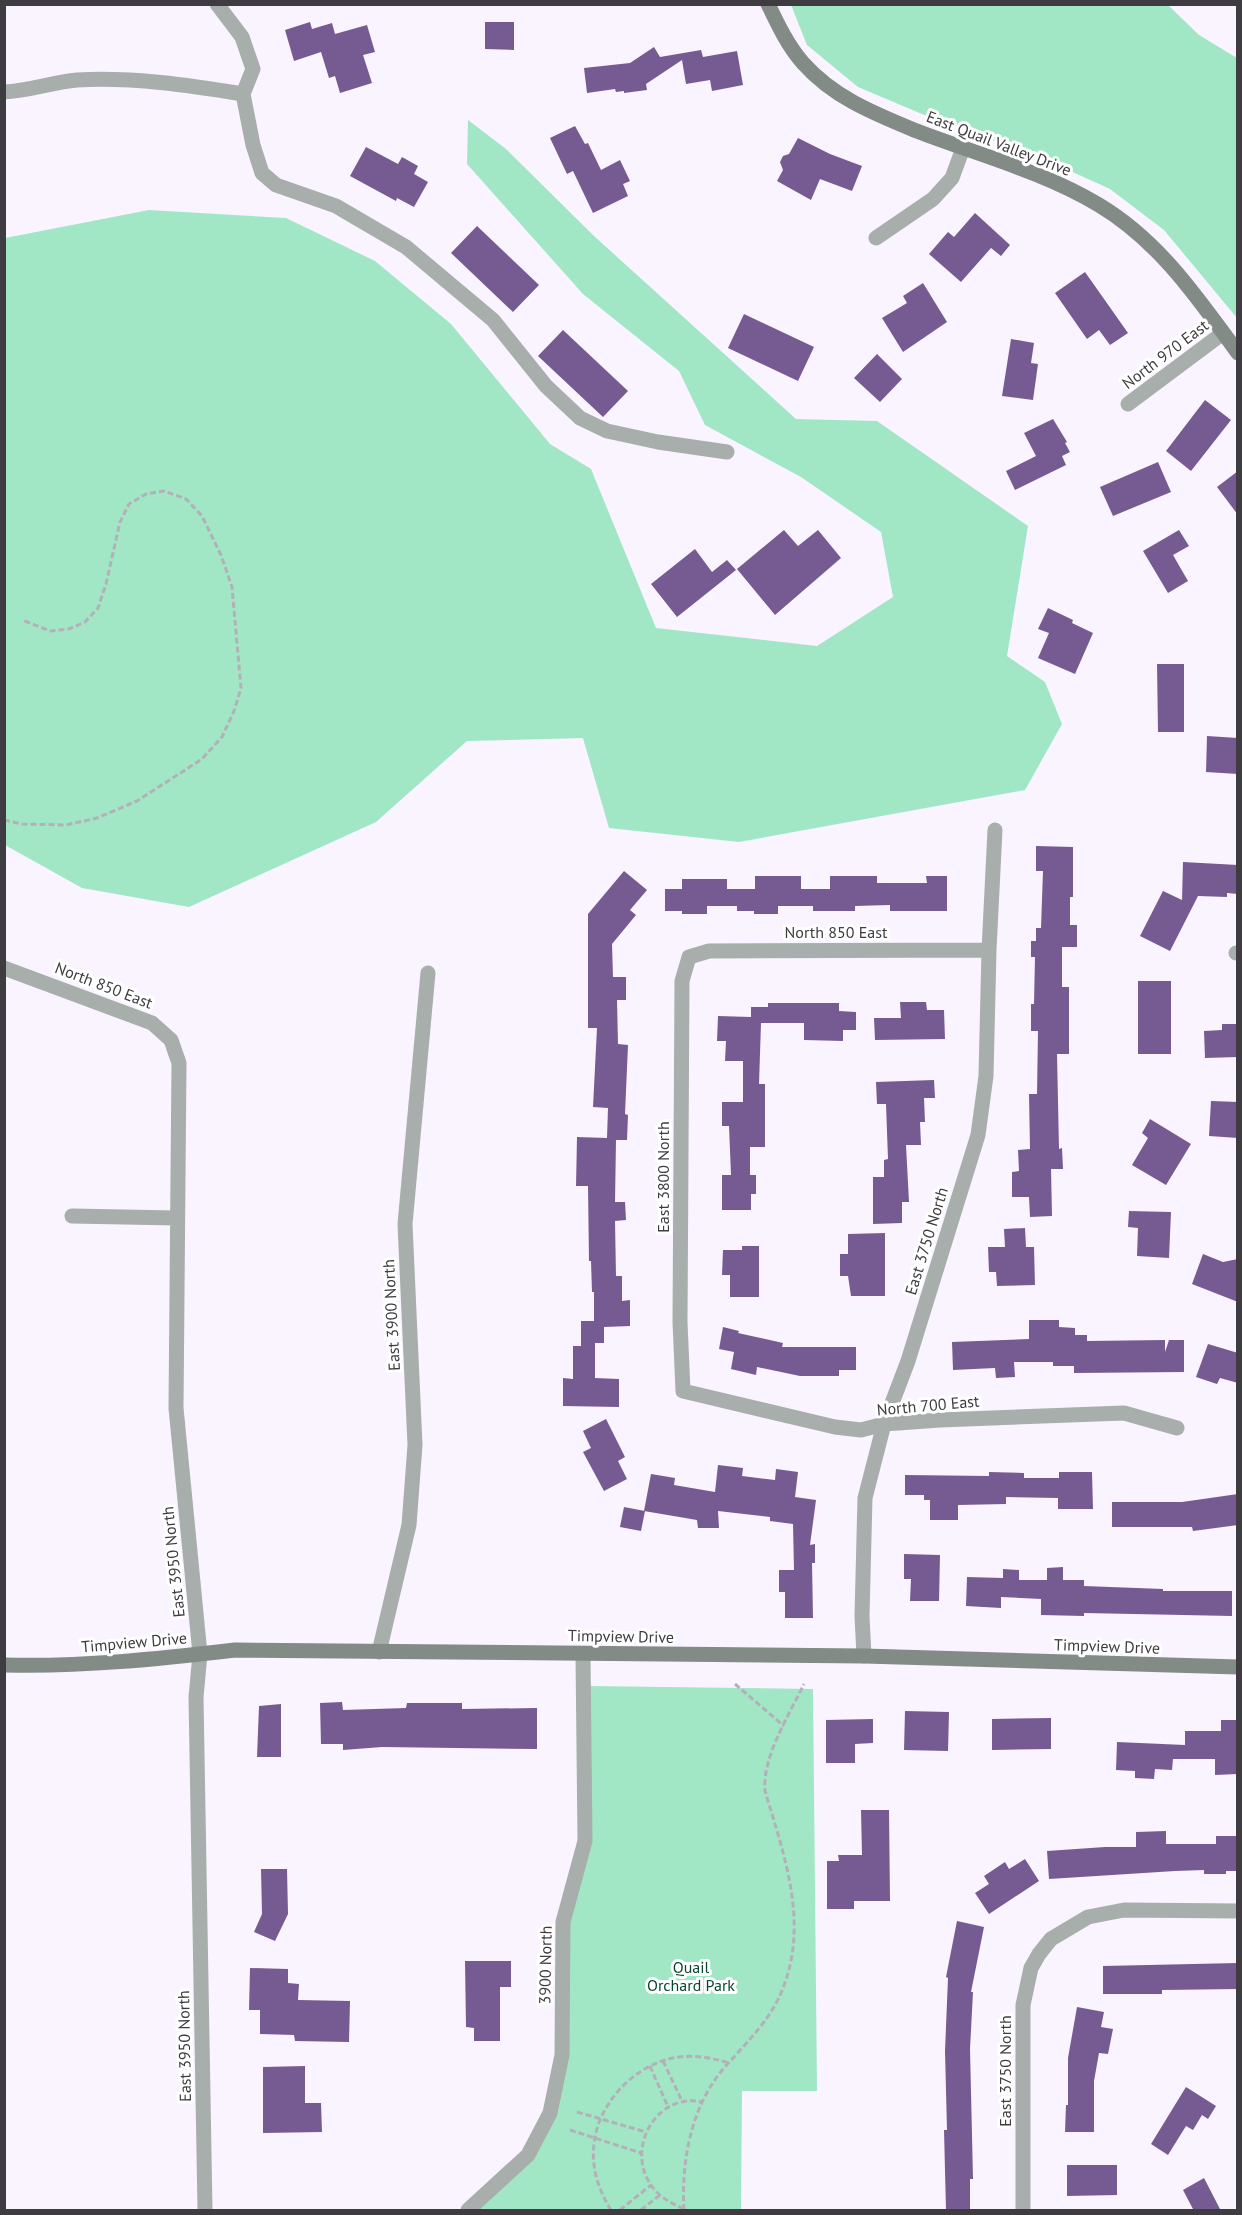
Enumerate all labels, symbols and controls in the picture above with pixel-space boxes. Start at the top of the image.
street label: East Quail Valley Drive [924,106,1074,180]
street label: North 970 East [1118,315,1213,393]
street label: North 850 East [785,922,888,942]
street label: North 850 East [52,957,156,1013]
street label: East 3800 North [653,1121,673,1233]
street label: East 3750 North [900,1185,952,1297]
street label: East 3900 North [378,1259,404,1371]
street label: North 700 East [876,1391,981,1419]
street label: East 3950 North [157,1505,189,1619]
street label: Timpview Drive [568,1625,674,1647]
street label: Timpview Drive [80,1627,188,1657]
street label: Timpview Drive [1054,1634,1160,1658]
street label: 3900 North [534,1926,556,2004]
park label: Quail Orchard Park [647,1957,735,1995]
street label: East 3950 North [173,1990,195,2102]
street label: East 3750 North [995,2015,1015,2127]

